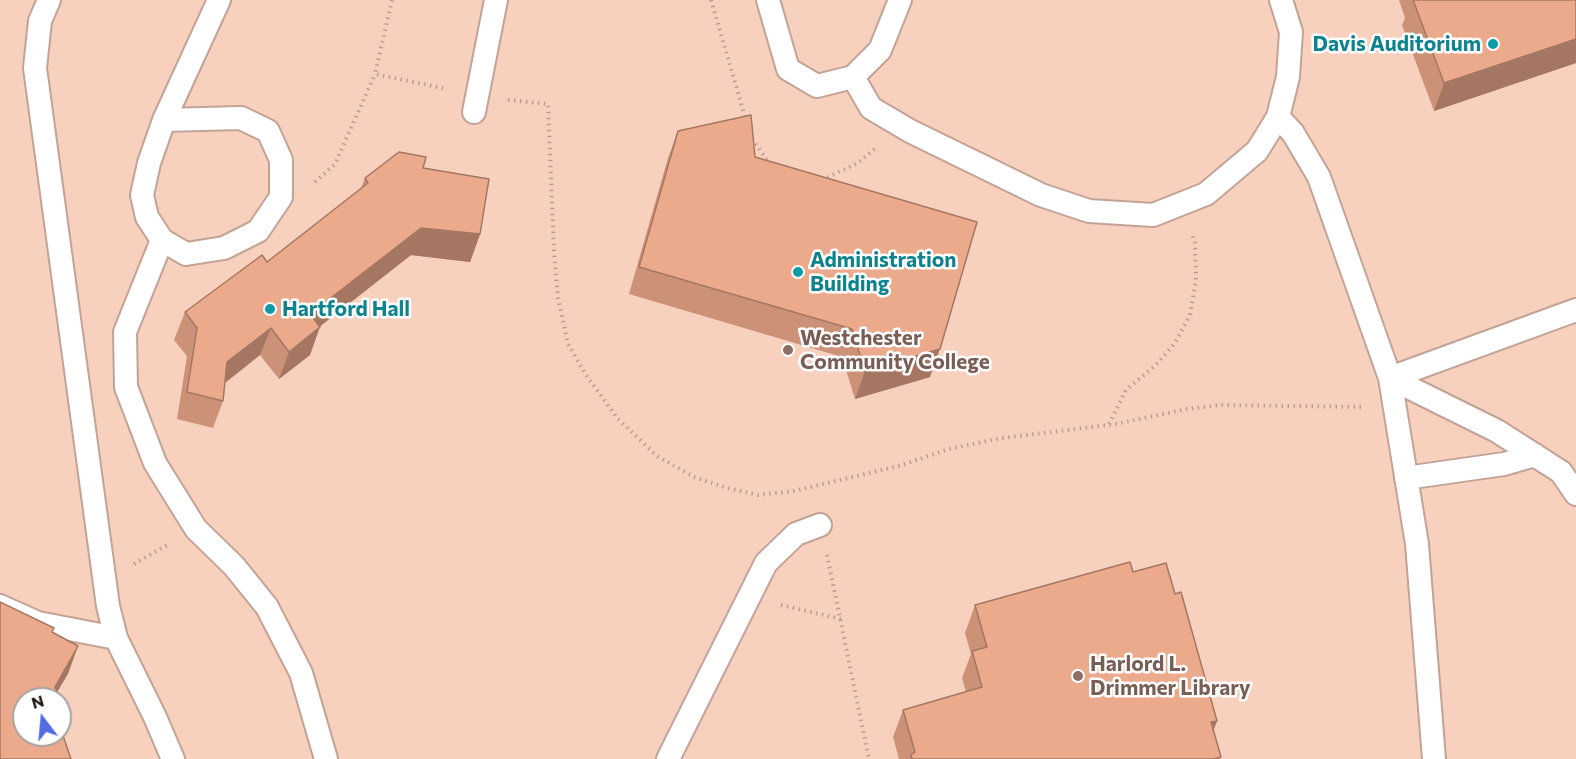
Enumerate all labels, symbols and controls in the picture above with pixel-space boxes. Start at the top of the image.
place label: Davis Auditorium [1313,31,1481,57]
marker: Davis Auditorium [1486,37,1500,51]
place label: Administration Building [810,247,956,297]
marker: Administration Building [791,265,805,279]
place label: Hartford Hall [282,296,410,322]
marker: Hartford Hall [263,302,277,316]
place label: Westchester Community College [800,325,990,375]
marker: Westchester Community College [781,343,795,357]
place label: Harlord L. Drimmer Library [1090,651,1250,701]
marker: Harlord L. Drimmer Library [1071,669,1085,683]
north arrow [12,687,72,747]
text: N [29,690,46,712]

